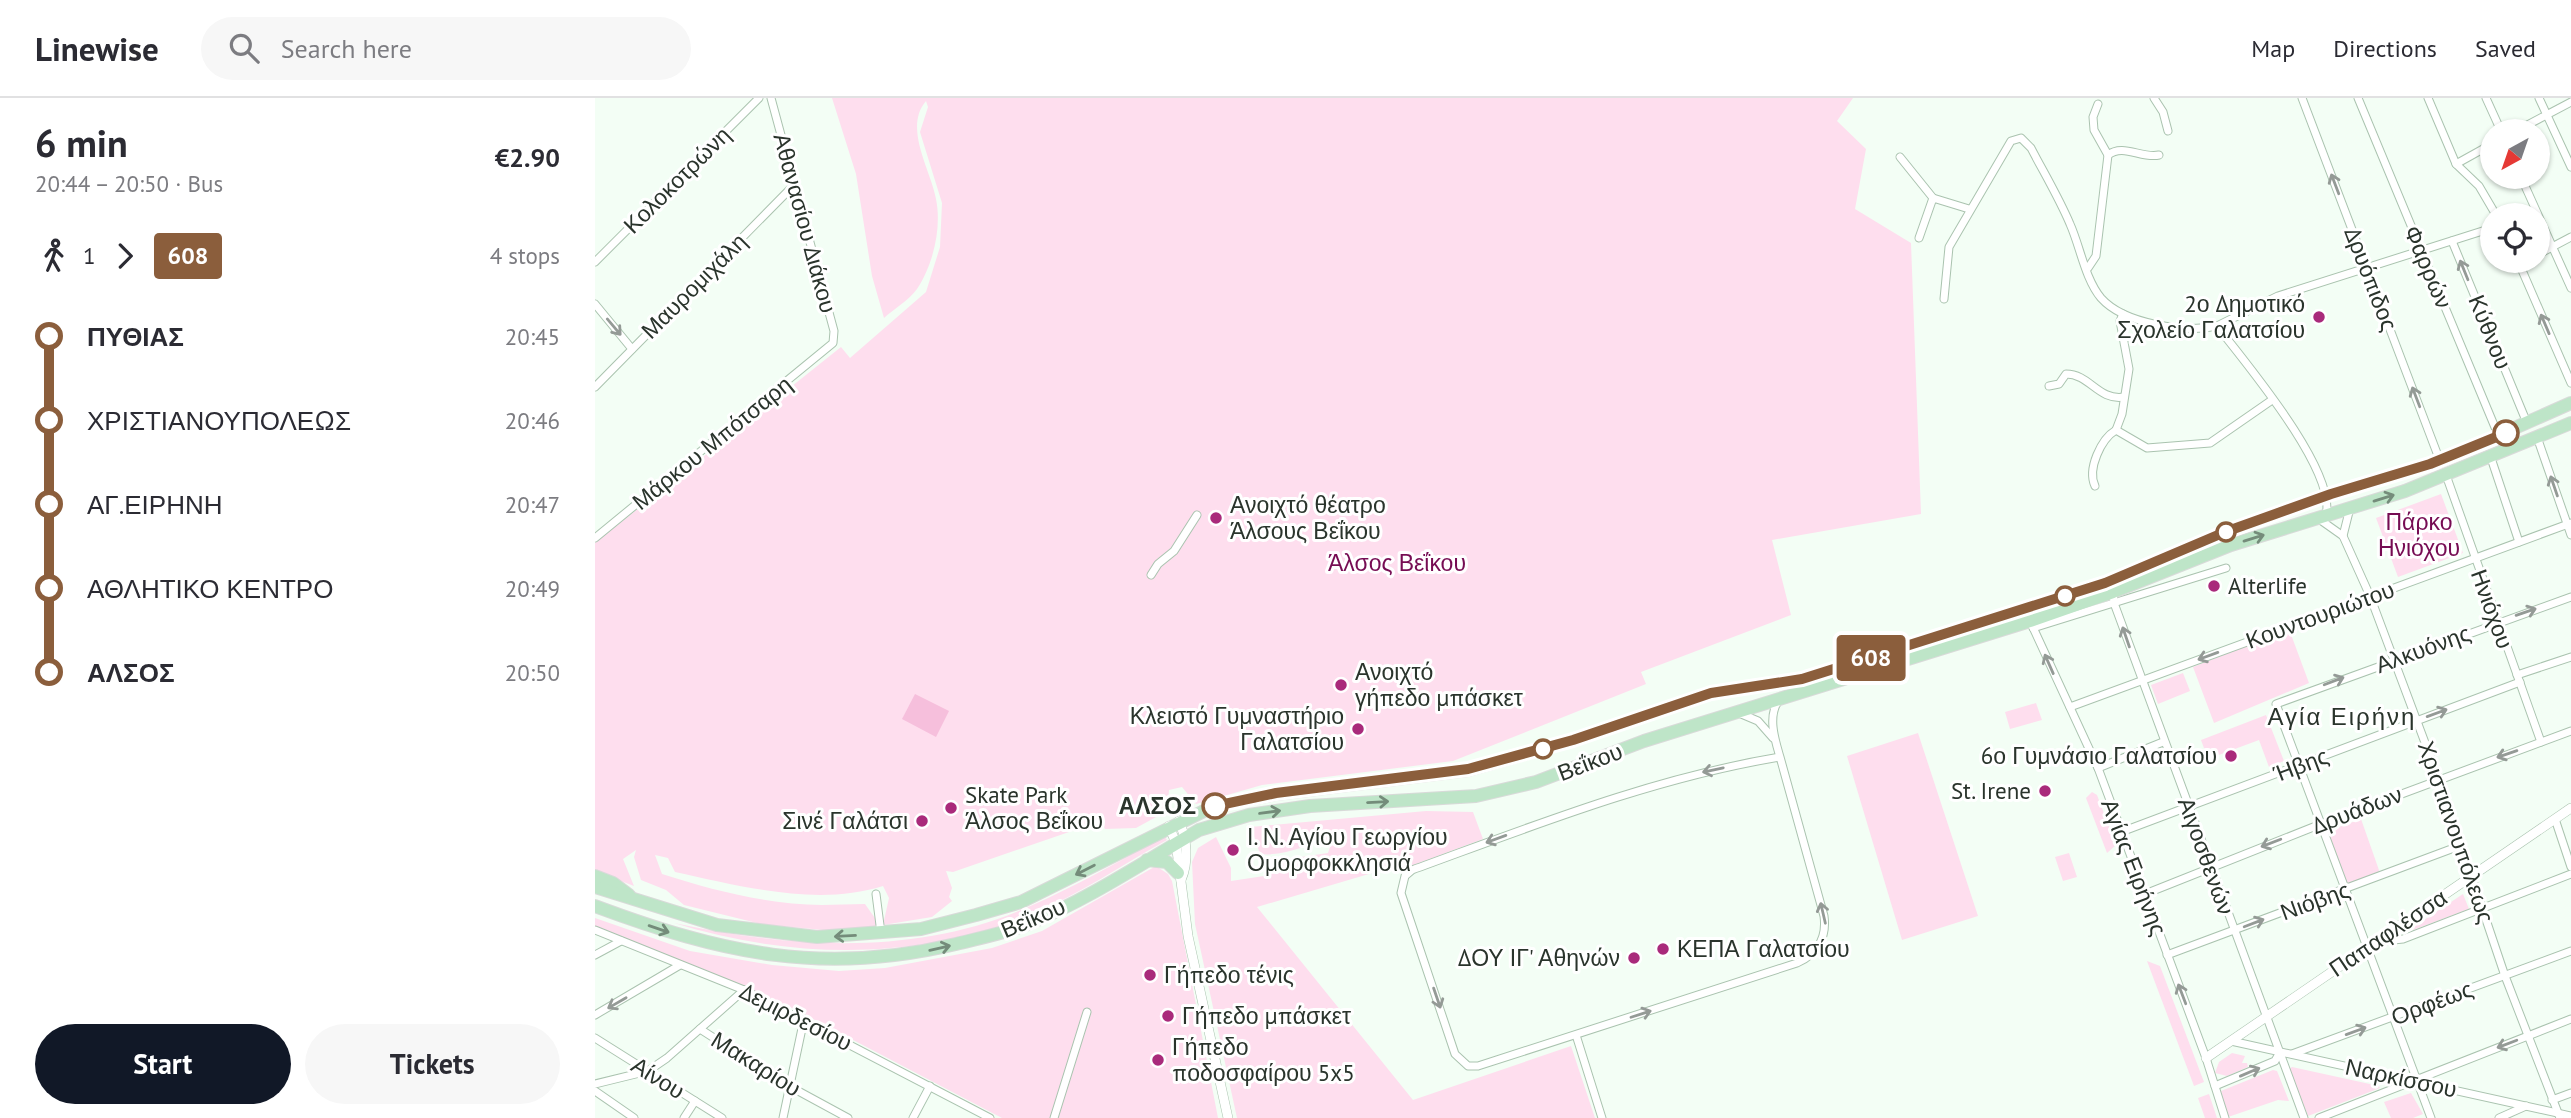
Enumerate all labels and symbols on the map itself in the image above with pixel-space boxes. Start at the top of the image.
north arrow [2480,119,2550,189]
street label: Κολοκοτρώνη [617,120,736,239]
street label: Αθανασίου Διάκου [768,130,843,316]
one-way arrow [2327,174,2340,196]
street label: Φαρρών [2398,221,2459,313]
street label: Δρυόπιδος [2338,223,2404,335]
street label: Μαυρομιχάλη [635,227,753,345]
one-way arrow [2457,260,2470,281]
place label: 2ο Δημοτικό Σχολείο Γαλατσίου [2117,289,2305,344]
street label: Κύθνου [2462,290,2518,373]
marker: 2ο Δημοτικό Σχολείο Γαλατσίου [2311,309,2327,325]
one-way arrow [2538,314,2551,335]
one-way arrow [606,317,622,335]
street label: Μάρκου Μπότσαρη [626,369,797,516]
one-way arrow [2408,386,2421,408]
unlabelled marker [2493,420,2519,446]
one-way arrow [2547,476,2559,498]
place label: Ανοιχτό θέατρο Άλσους Βεΐκου [1230,490,1386,545]
one-way arrow [2372,490,2394,503]
park label: Πάρκο Ηνιόχου [2378,507,2460,562]
marker: Ανοιχτό θέατρο Άλσους Βεΐκου [1208,510,1224,526]
unlabelled marker [2216,522,2236,542]
one-way arrow [2243,531,2265,543]
park label: Άλσος Βεΐκου [1328,548,1466,577]
street label: Ηνιόχου [2465,565,2520,652]
place label: Alterlife [2228,571,2307,600]
street label: Κουντουριώτου [2242,574,2398,655]
marker: Alterlife [2206,578,2222,594]
unlabelled marker [2055,586,2075,606]
one-way arrow [2515,605,2537,617]
street label: Αλκυόνης [2371,618,2474,679]
one-way arrow [2119,627,2131,649]
line badge: 608 [1831,635,1911,681]
one-way arrow [2197,651,2219,663]
one-way arrow [2042,654,2055,675]
place label: Ανοιχτό γήπεδο μπάσκετ [1355,657,1523,712]
one-way arrow [2323,674,2345,687]
marker: Ανοιχτό γήπεδο μπάσκετ [1333,677,1349,693]
place label: Κλειστό Γυμναστήριο Γαλατσίου [1130,701,1344,756]
district label: Αγία Ειρήνη [2268,701,2416,732]
one-way arrow [2425,706,2447,719]
marker: Κλειστό Γυμναστήριο Γαλατσίου [1350,721,1366,737]
street label: Βεΐκου [1553,736,1626,787]
street label: Χριστιανουπόλεως [2412,737,2501,927]
unlabelled marker [1533,739,1553,759]
place label: 6ο Γυμνάσιο Γαλατσίου [1981,741,2217,770]
street label: Ήβης [2268,741,2332,789]
marker: 6ο Γυμνάσιο Γαλατσίου [2223,748,2239,764]
one-way arrow [2496,749,2518,761]
one-way arrow [1702,763,1725,777]
place label: St. Irene [1951,776,2031,805]
street label: Δρυάδων [2308,779,2406,840]
place label: Skate Park Άλσος Βεΐκου [965,780,1103,835]
marker: St. Irene [2037,783,2053,799]
place label: ΑΛΣΟΣ [1119,791,1196,820]
marker: ΑΛΣΟΣ [1202,793,1228,819]
street label: Αιγοσθενών [2172,793,2241,919]
street label: Αγίας Ειρήνης [2095,795,2174,939]
one-way arrow [1366,796,1389,809]
marker: Skate Park Άλσος Βεΐκου [943,800,959,816]
one-way arrow [1258,805,1281,818]
place label: Σινέ Γαλάτσι [782,806,908,835]
marker: Σινέ Γαλάτσι [914,813,930,829]
place label: Ι. Ν. Αγίου Γεωργίου Ομορφοκκλησιά [1247,822,1448,877]
one-way arrow [1486,834,1508,846]
one-way arrow [2261,838,2283,851]
marker: Ι. Ν. Αγίου Γεωργίου Ομορφοκκλησιά [1225,842,1241,858]
one-way arrow [1075,863,1096,877]
street label: Νιόβης [2276,875,2353,926]
street label: Παπαφλέσσα [2323,882,2452,983]
street label: Βεΐκου [996,891,1069,944]
one-way arrow [1815,902,1828,924]
one-way arrow [2243,916,2265,929]
one-way arrow [648,923,670,936]
one-way arrow [834,930,857,943]
place label: ΚΕΠΑ Γαλατσίου [1677,934,1850,963]
one-way arrow [928,941,951,954]
marker: ΚΕΠΑ Γαλατσίου [1655,941,1671,957]
place label: ΔΟΥ ΙΓ' Αθηνών [1458,943,1620,972]
marker: ΔΟΥ ΙΓ' Αθηνών [1626,950,1642,966]
place label: Γήπεδο τένις [1164,960,1294,989]
marker: Γήπεδο τένις [1142,967,1158,983]
street label: Ορφέως [2387,974,2477,1031]
street label: Δεμιρδεσίου [735,976,857,1057]
one-way arrow [2175,984,2187,1006]
one-way arrow [1432,986,1444,1008]
one-way arrow [607,997,627,1011]
place label: Γήπεδο μπάσκετ [1182,1001,1351,1030]
one-way arrow [1630,1007,1652,1020]
marker: Γήπεδο μπάσκετ [1160,1008,1176,1024]
one-way arrow [2344,1024,2366,1036]
street label: Μακαρίου [706,1025,807,1103]
place label: Γήπεδο ποδοσφαίρου 5x5 [1172,1032,1355,1087]
one-way arrow [2497,1039,2519,1052]
street label: Αίνου [626,1050,690,1105]
marker: Γήπεδο ποδοσφαίρου 5x5 [1150,1052,1166,1068]
street label: Ναρκίσσου [2343,1052,2460,1103]
one-way arrow [2239,1064,2260,1077]

